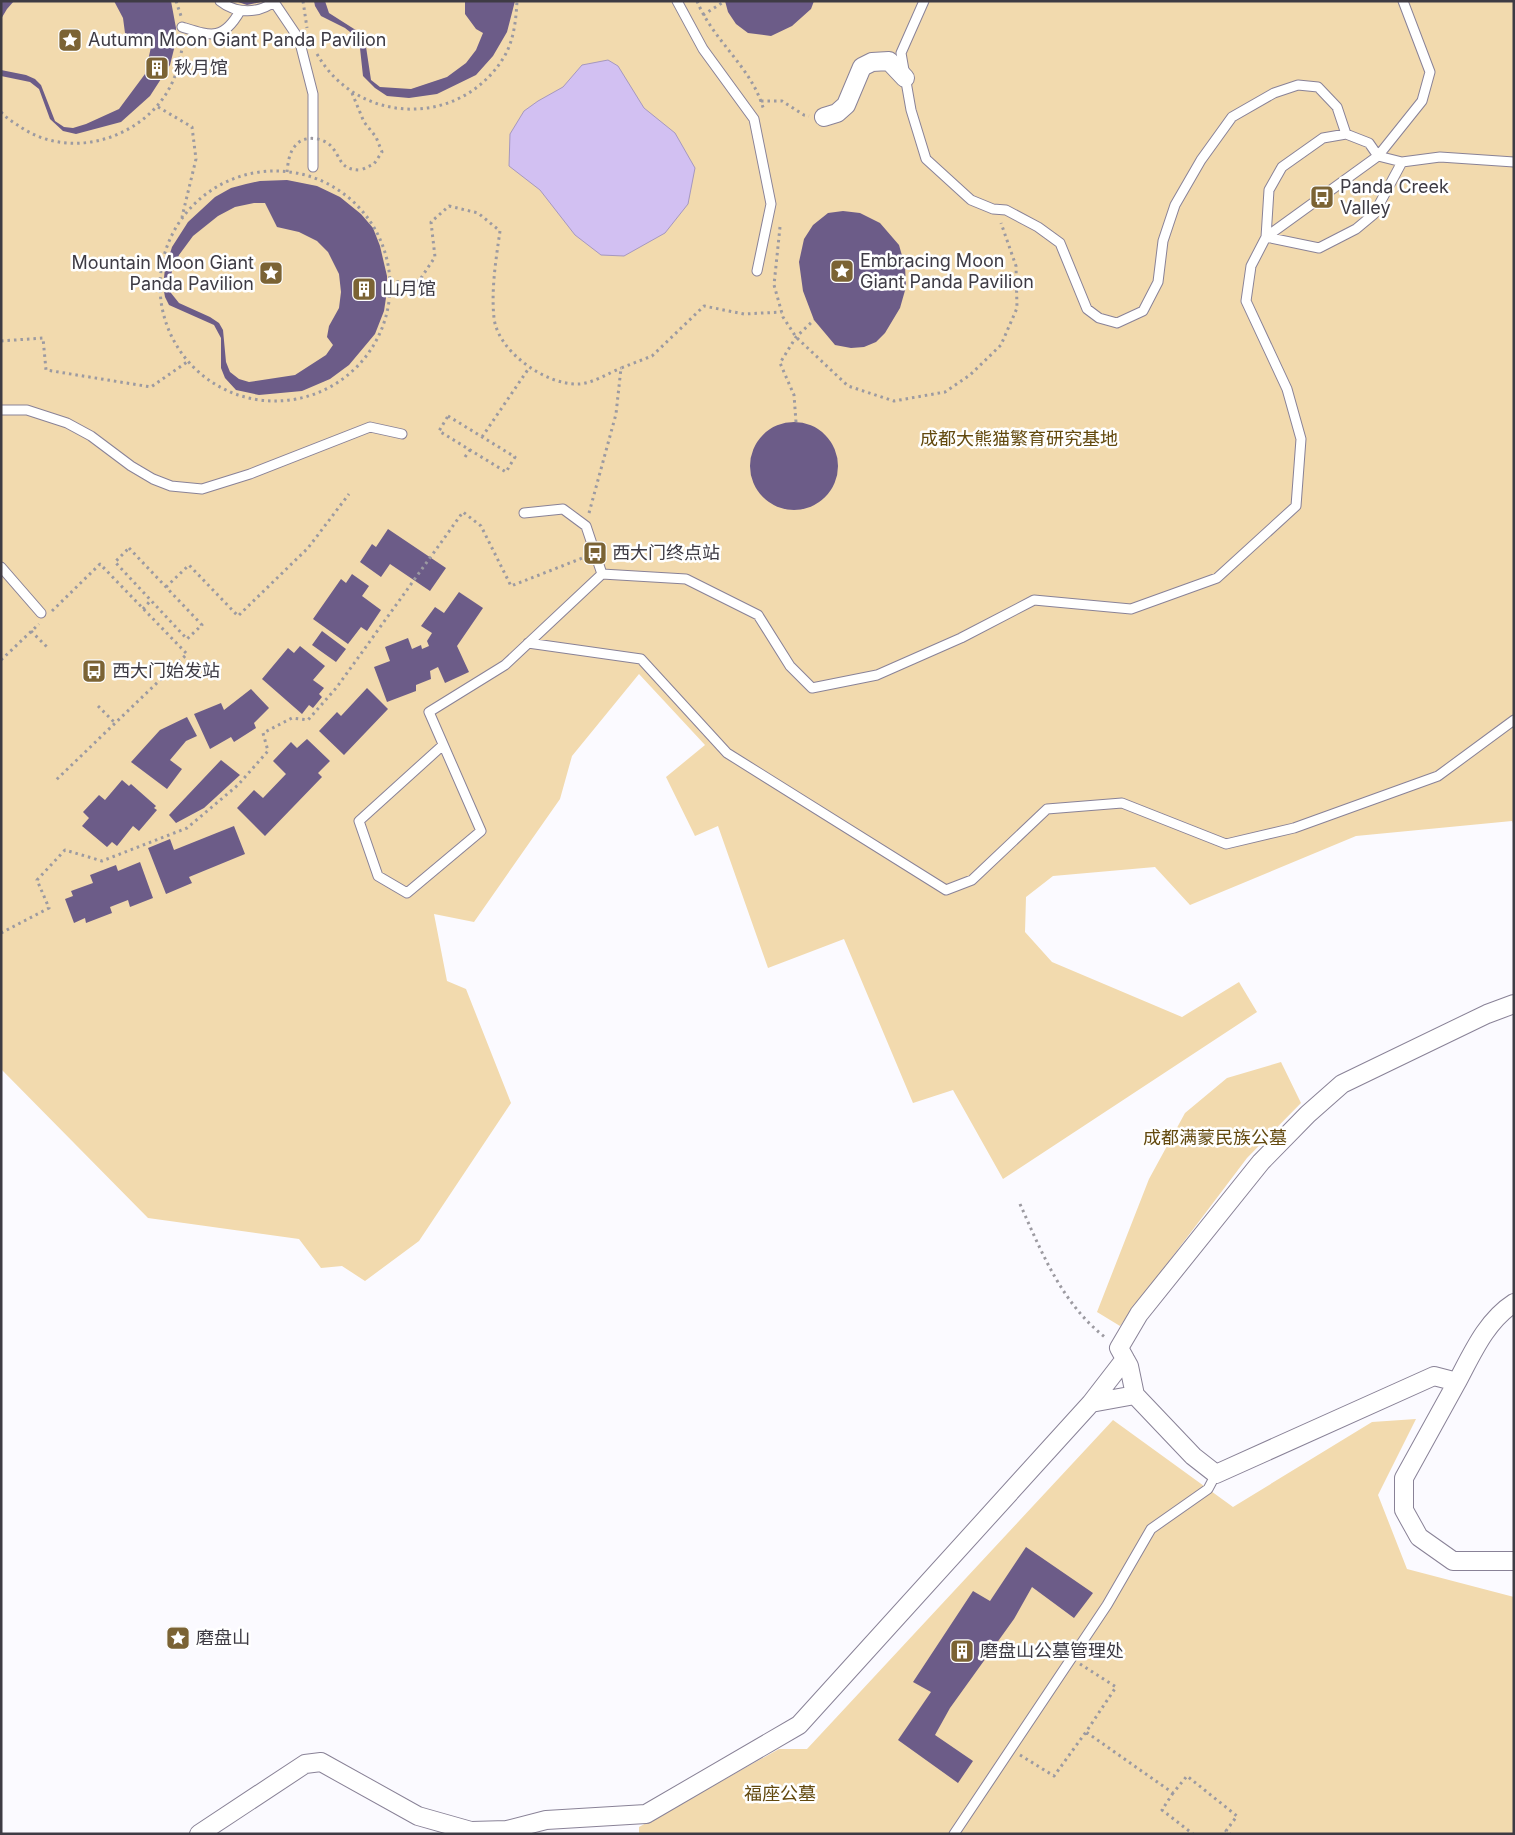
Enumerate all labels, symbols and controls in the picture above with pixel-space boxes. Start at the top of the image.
place icon: Autumn Moon Giant Panda Pavilion [57,27,83,53]
place label: Autumn Moon Giant Panda Pavilion [88,29,386,50]
building icon: 秋月馆 [144,55,170,81]
place label: 秋月馆 [174,57,228,78]
place label: Panda Creek Valley [1340,176,1449,218]
bus stop icon: Panda Creek Valley [1309,184,1335,210]
place label: Embracing Moon Giant Panda Pavilion [860,250,1034,292]
place label: Mountain Moon Giant Panda Pavilion [72,252,254,294]
place icon: Embracing Moon Giant Panda Pavilion [829,258,855,284]
place icon: Mountain Moon Giant Panda Pavilion [258,260,284,286]
building icon: 山月馆 [351,276,377,302]
place label: 山月馆 [382,278,436,299]
park label: 成都大熊猫繁育研究基地 [920,428,1118,449]
bus stop icon: 西大门终点站 [582,540,608,566]
place label: 西大门终点站 [612,542,720,563]
bus stop icon: 西大门始发站 [81,658,107,684]
place label: 西大门始发站 [112,660,220,681]
park label: 成都满蒙民族公墓 [1143,1127,1287,1148]
place icon: 磨盘山 [165,1625,191,1651]
place label: 磨盘山 [196,1627,250,1648]
building icon: 磨盘山公墓管理处 [949,1638,975,1664]
place label: 磨盘山公墓管理处 [980,1640,1124,1661]
park label: 福座公墓 [744,1783,816,1804]

